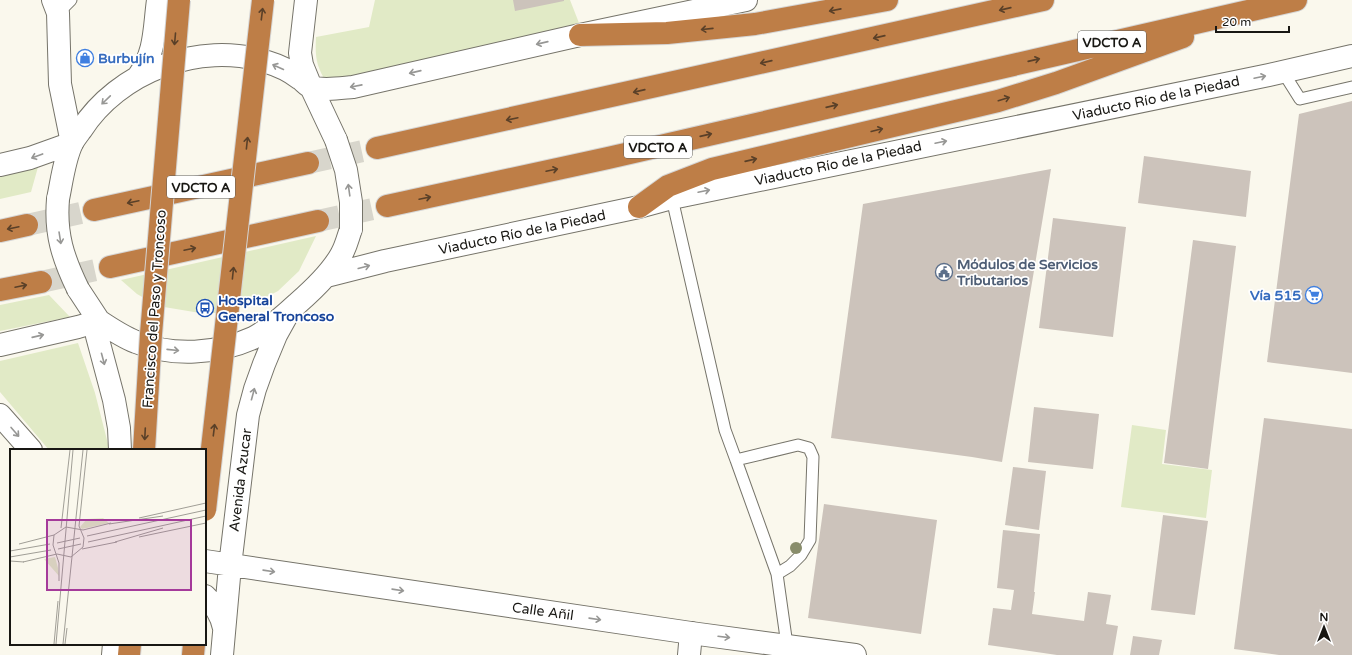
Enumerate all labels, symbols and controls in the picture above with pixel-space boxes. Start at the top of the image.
one-way arrow [999,5,1012,13]
one-way arrow [829,6,842,14]
one-way arrow [258,8,266,21]
scale bar [1216,8,1289,34]
text: 20 m [1222,15,1251,29]
one-way arrow [701,25,714,33]
road number: VDCTO A [1078,31,1146,53]
one-way arrow [172,32,179,45]
one-way arrow [872,34,885,41]
one-way arrow [536,40,549,48]
shop icon: Burbujín [75,48,95,68]
place label: Burbujín [98,50,154,67]
one-way arrow [1027,55,1040,63]
one-way arrow [760,59,773,67]
one-way arrow [272,63,284,70]
one-way arrow [409,69,422,77]
street label: Viaducto Río de la Piedad [1071,72,1241,125]
one-way arrow [1254,72,1267,80]
one-way arrow [350,82,363,90]
one-way arrow [633,87,646,95]
one-way arrow [101,95,111,105]
one-way arrow [997,95,1010,102]
one-way arrow [826,102,839,110]
one-way arrow [506,115,519,123]
one-way arrow [871,126,884,134]
one-way arrow [699,131,712,139]
road number: VDCTO A [624,136,692,158]
one-way arrow [243,137,250,150]
street label: Viaducto Río de la Piedad [753,137,923,190]
one-way arrow [934,138,947,146]
one-way arrow [31,152,43,160]
one-way arrow [744,156,757,164]
one-way arrow [545,166,558,174]
road number: VDCTO A [167,176,235,198]
one-way arrow [345,184,353,197]
one-way arrow [697,186,710,194]
one-way arrow [418,194,431,202]
one-way arrow [127,198,140,206]
street label: Viaducto Río de la Piedad [437,206,607,259]
street label: Francisco del Paso y Troncoso [139,209,170,409]
one-way arrow [7,224,20,232]
one-way arrow [56,231,64,244]
one-way arrow [183,245,196,253]
place label: Módulos de Servicios Tributarios [956,256,1098,289]
public building icon: Módulos de Servicios Tributarios [934,262,954,282]
one-way arrow [357,263,370,270]
one-way arrow [229,267,236,280]
one-way arrow [14,282,27,290]
supermarket icon: Vía 515 [1304,285,1324,305]
place label: Vía 515 [1250,287,1301,304]
place label: Hospital General Troncoso [218,292,335,325]
bus stop icon: Hospital General Troncoso [195,298,215,318]
one-way arrow [31,331,44,339]
one-way arrow [166,346,179,354]
one-way arrow [100,352,107,365]
one-way arrow [250,388,258,401]
one-way arrow [210,424,218,437]
one-way arrow [11,427,20,438]
one-way arrow [142,427,149,440]
street label: Avenida Azucar [226,427,255,533]
inset map [10,449,206,645]
one-way arrow [262,567,275,575]
one-way arrow [391,586,404,594]
street label: Calle Añil [511,599,575,624]
north arrow [1304,607,1344,647]
text: N [1320,611,1328,624]
one-way arrow [589,615,602,623]
one-way arrow [717,633,730,641]

